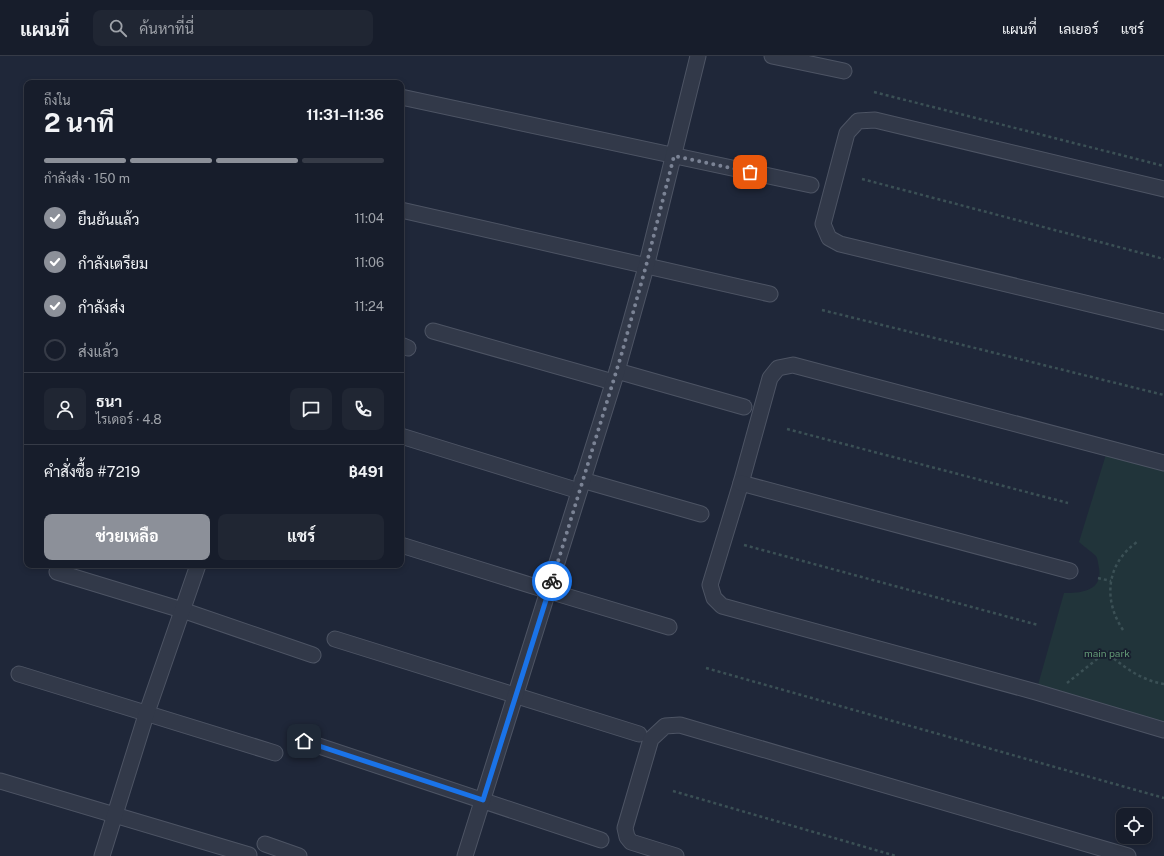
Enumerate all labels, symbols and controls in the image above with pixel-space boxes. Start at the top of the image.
search box [93,10,373,46]
icon: search [107,17,129,39]
text: แผนที่ [20,18,69,40]
text: ค้นหาที่นี่ [139,20,194,37]
text: แผนที่ [1002,21,1037,37]
text: เลเยอร์ [1059,21,1099,37]
text: แชร์ [1121,21,1144,37]
text: ถึงใน [44,93,71,108]
text: 11:31–11:36 [306,106,384,123]
text: 2 นาที [44,107,114,138]
pin [733,155,767,189]
icon: bag [739,161,761,183]
text: กำลังส่ง · 150 m [44,171,130,186]
icon: check [44,207,66,229]
text: ยืนยันแล้ว [78,211,139,228]
text: 11:04 [354,211,384,226]
icon: check [44,251,66,273]
text: กำลังเตรียม [78,255,148,272]
text: 11:06 [355,255,384,270]
icon: check [44,295,66,317]
text: กำลังส่ง [78,299,125,316]
text: 11:24 [354,299,384,314]
text: ส่งแล้ว [78,343,119,360]
button: person [44,388,86,430]
button: chat [290,388,332,430]
button: phone [342,388,384,430]
text: ธนา [96,393,122,410]
text: ไรเดอร์ · 4.8 [96,412,162,427]
text: คำสั่งซื้อ #7219 [44,463,140,480]
text: ฿491 [349,463,384,480]
button: ช่วยเหลือ [44,514,210,560]
button: แชร์ [218,514,384,560]
courier [532,561,572,601]
icon: bike [541,570,563,592]
park label: main park [1084,647,1130,659]
pin [287,724,321,758]
icon: home [293,730,315,752]
map controls [1116,808,1152,844]
button: locate [1116,808,1152,844]

